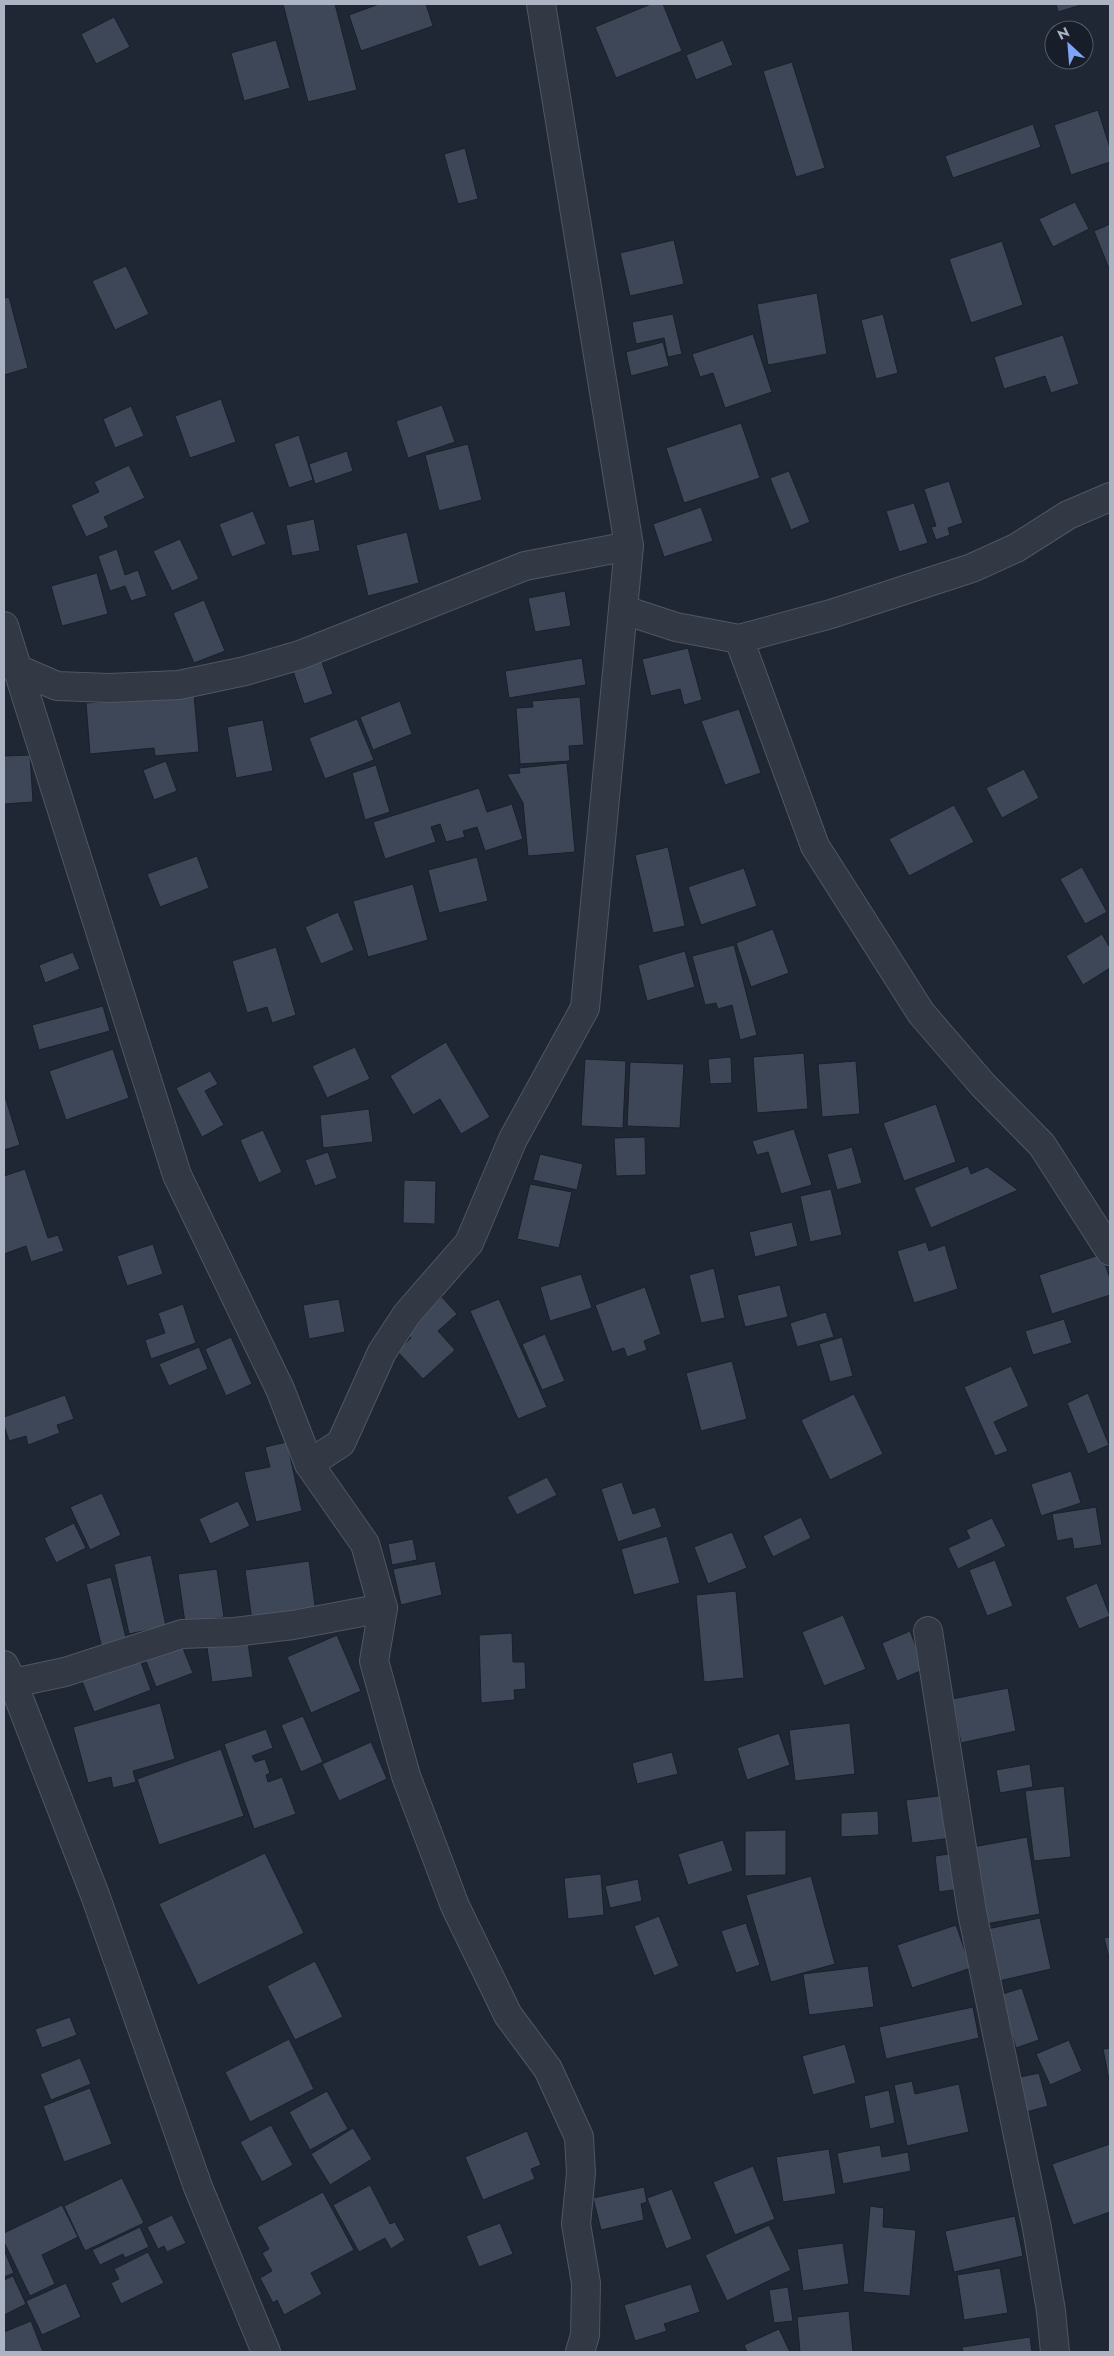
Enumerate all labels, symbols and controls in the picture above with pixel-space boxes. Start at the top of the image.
north arrow [1044,20,1094,70]
text: N [1054,22,1073,45]

